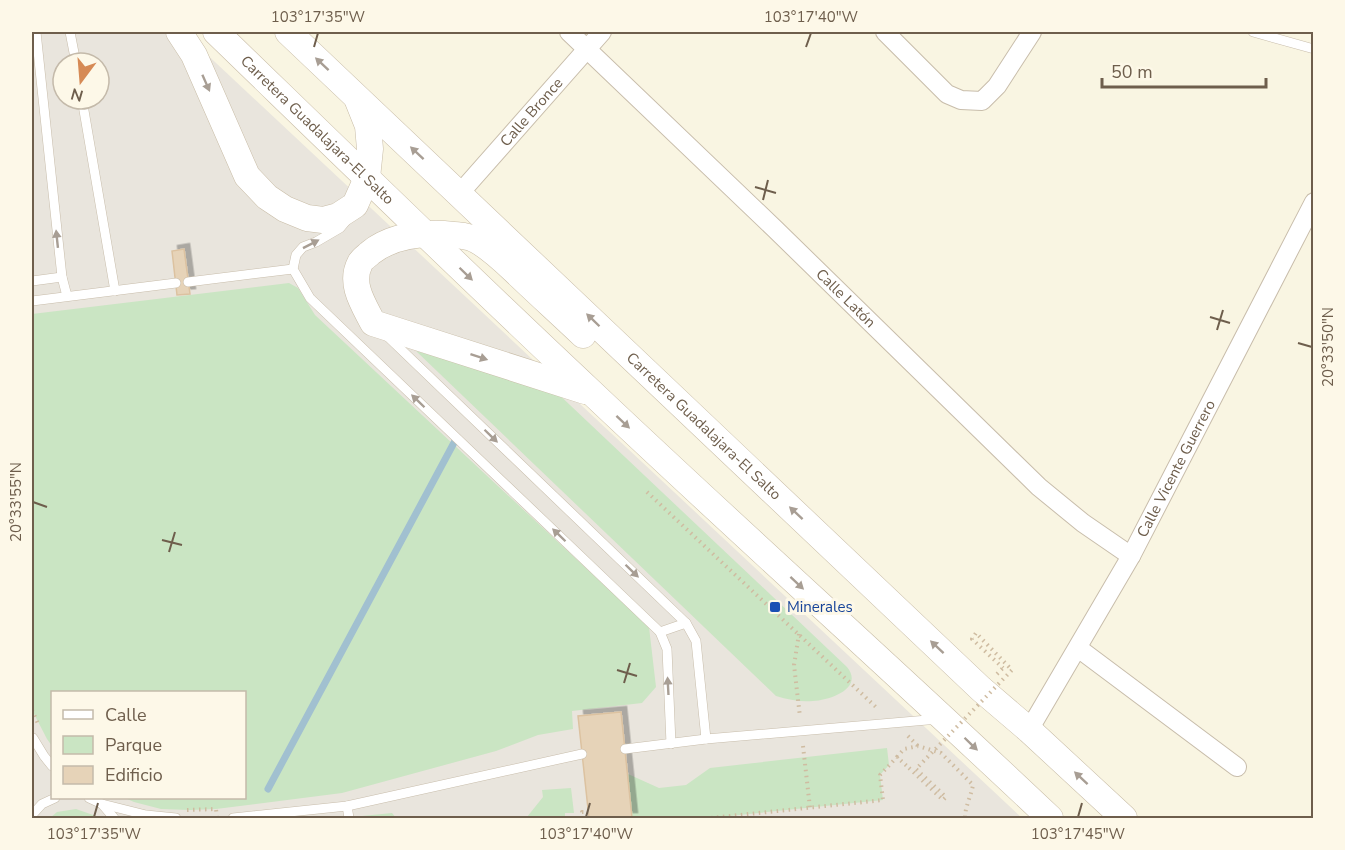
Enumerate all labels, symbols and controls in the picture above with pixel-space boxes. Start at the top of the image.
text: 103°17'35"W [271,7,366,27]
text: 103°17'40"W [764,7,859,27]
north arrow [51,51,111,111]
street label: Carretera Guadalajara-El Salto [236,51,398,209]
scale bar [1102,51,1266,89]
one-way arrow [315,57,330,71]
text: 50 m [1111,60,1153,84]
street label: Calle Bronce [496,73,567,151]
one-way arrow [201,74,211,92]
text: N [68,82,86,107]
one-way arrow [410,147,425,160]
one-way arrow [53,229,62,248]
one-way arrow [303,239,320,249]
street label: Calle Latón [811,264,880,332]
one-way arrow [459,267,474,281]
text: 20°33'50"N [1318,307,1338,387]
one-way arrow [587,314,601,328]
street label: Carretera Guadalajara-El Salto [622,348,786,504]
one-way arrow [470,352,488,362]
one-way arrow [411,395,426,408]
street label: Calle Vicente Guerrero [1132,396,1220,541]
one-way arrow [616,415,630,429]
one-way arrow [484,429,499,443]
text: 20°33'55"N [6,462,26,542]
one-way arrow [789,506,803,520]
one-way arrow [553,529,567,543]
one-way arrow [624,564,638,578]
one-way arrow [790,576,805,590]
place label: Minerales [787,597,853,617]
marker: Minerales [768,600,782,614]
one-way arrow [930,641,945,654]
one-way arrow [664,676,673,695]
legend [51,691,246,799]
text: Calle [105,703,147,727]
text: Parque [105,733,162,757]
one-way arrow [964,737,979,751]
text: Edificio [105,763,163,787]
one-way arrow [1074,772,1088,786]
text: 103°17'35"W [47,824,142,844]
text: 103°17'40"W [539,824,634,844]
text: 103°17'45"W [1031,824,1126,844]

